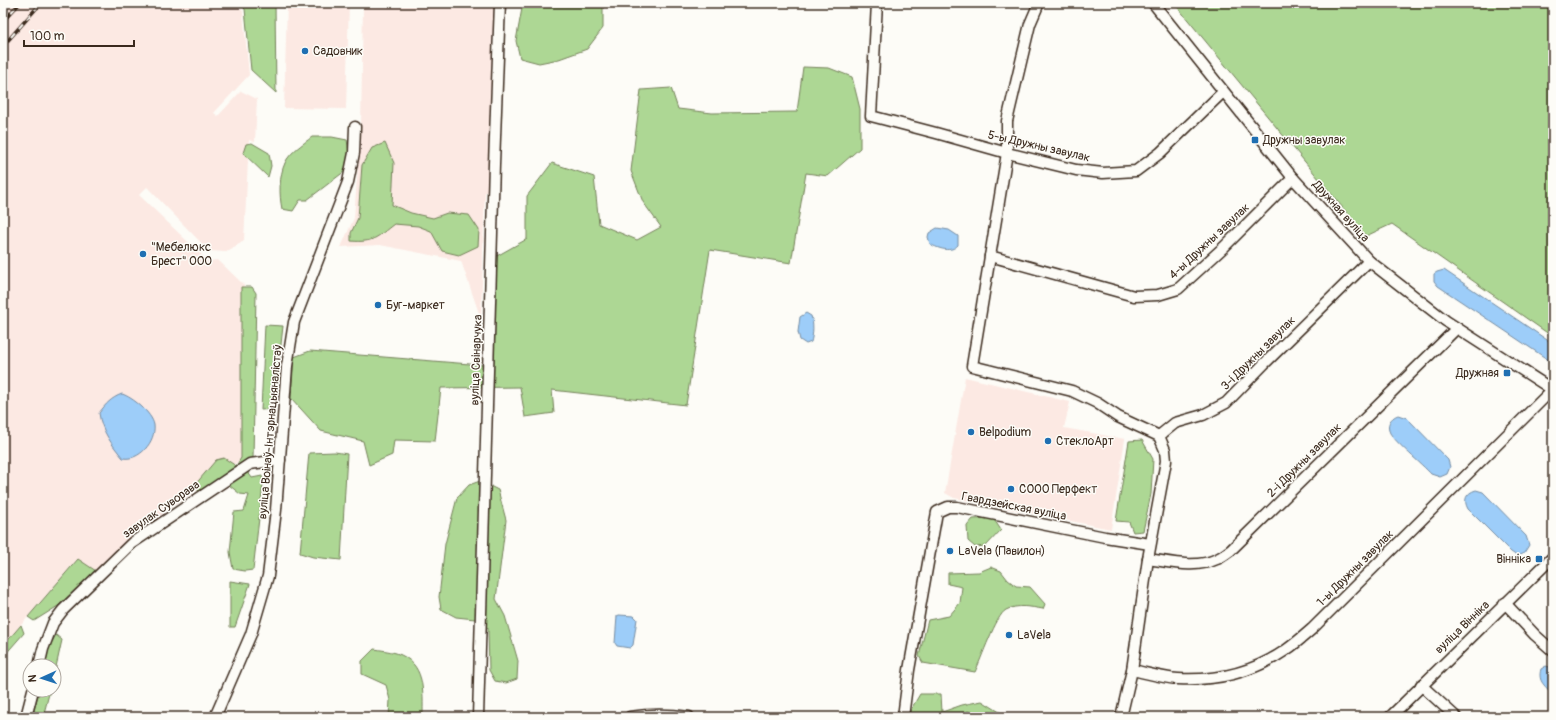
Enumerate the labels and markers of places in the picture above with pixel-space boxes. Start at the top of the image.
place label: Садовник [313,44,363,59]
marker: Садовник [300,46,310,56]
place label: Дружны завулак [1262,133,1345,148]
marker: Дружны завулак [1250,135,1260,145]
place label: "Мебелюкс Брест" ООО [151,240,212,269]
marker: "Мебелюкс Брест" ООО [138,249,148,259]
place label: Буг-маркет [386,298,445,313]
marker: Буг-маркет [373,300,383,310]
place label: Дружная [1455,366,1499,381]
marker: Дружная [1502,368,1512,378]
place label: Belpodium [979,425,1031,440]
marker: Belpodium [966,427,976,437]
place label: СтеклоАрт [1056,434,1114,449]
marker: СтеклоАрт [1043,436,1053,446]
place label: СООО Перфект [1019,482,1097,497]
marker: СООО Перфект [1006,484,1016,494]
place label: LaVela (Павилон) [958,544,1045,559]
marker: LaVela (Павилон) [945,546,955,556]
place label: Вінніка [1496,552,1531,567]
marker: Вінніка [1534,554,1544,564]
place label: LaVela [1017,628,1051,643]
marker: LaVela [1004,630,1014,640]

